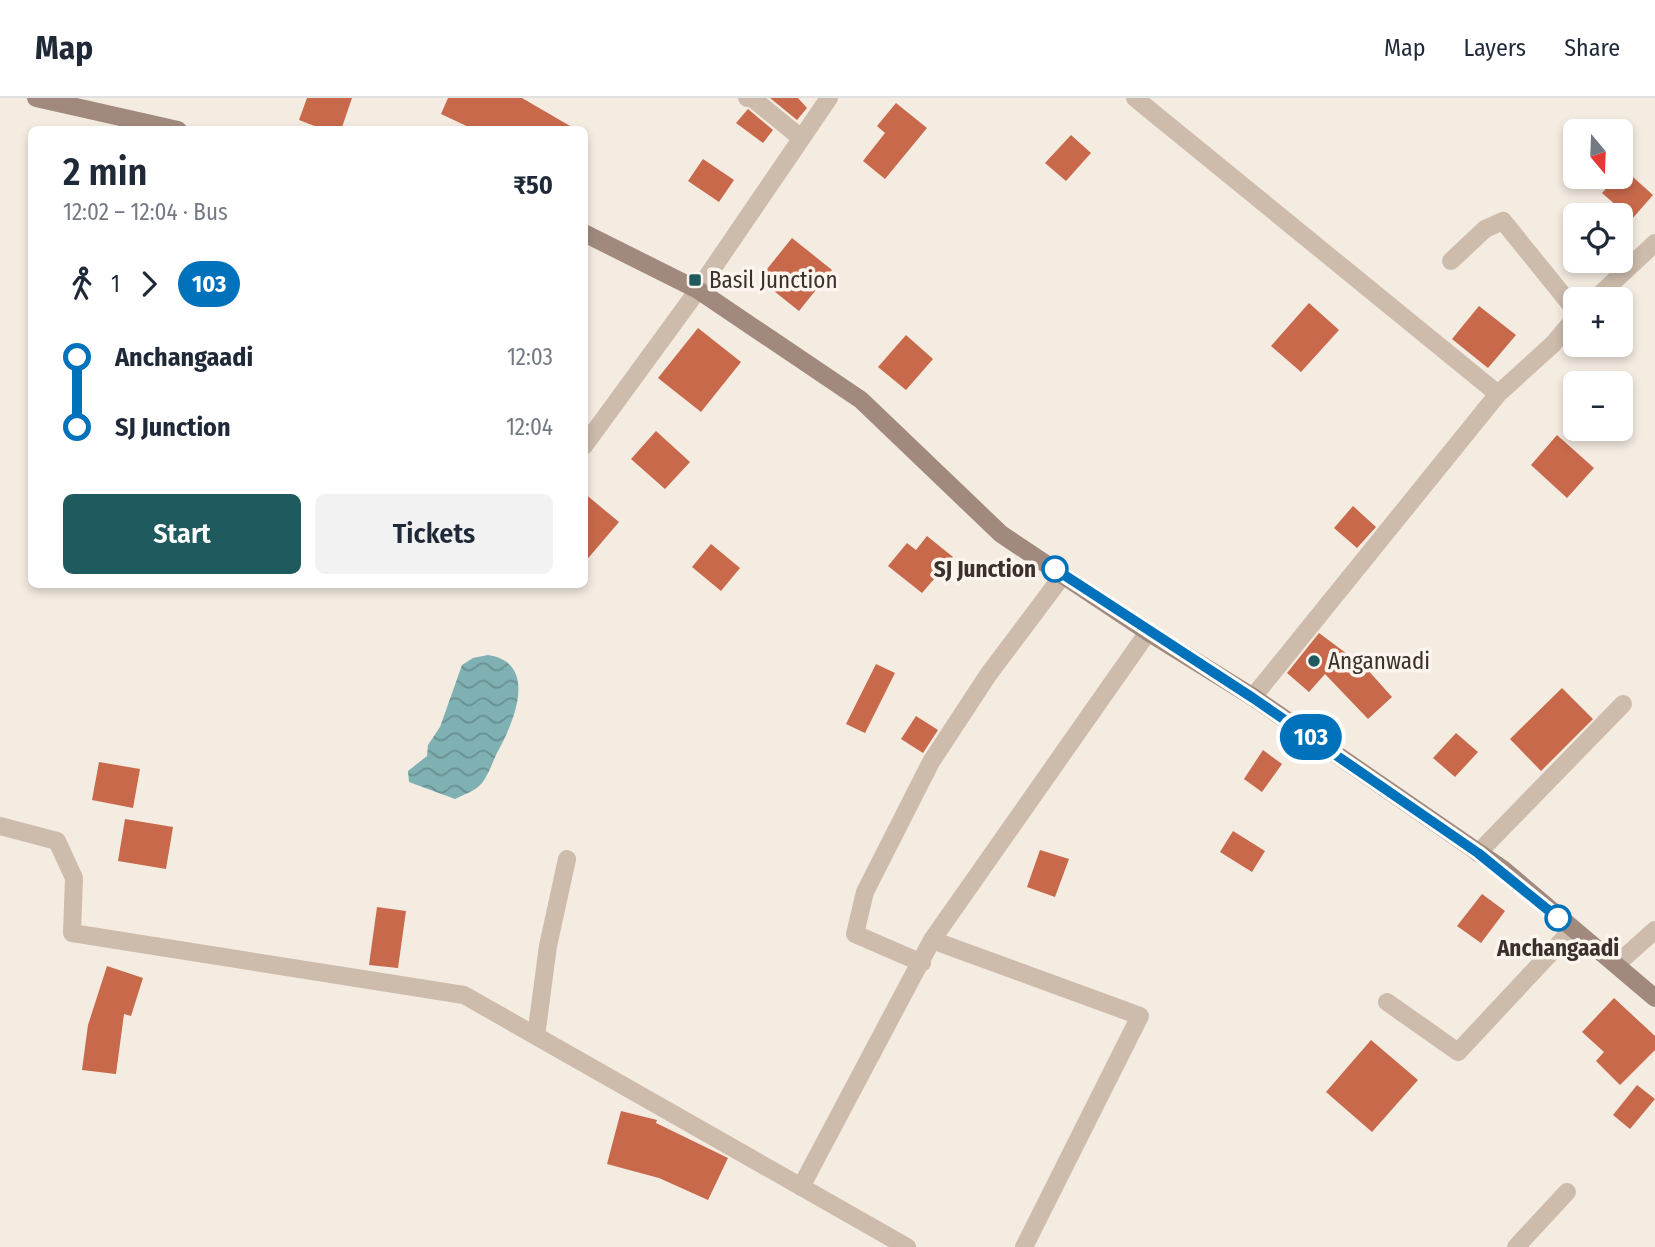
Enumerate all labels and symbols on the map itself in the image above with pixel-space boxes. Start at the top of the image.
north arrow [1563,119,1633,189]
place label: Basil Junction [709,266,838,294]
marker: Basil Junction [687,272,703,288]
place label: SJ Junction [934,555,1036,583]
marker: SJ Junction [1042,556,1068,582]
place label: Anganwadi [1328,647,1430,675]
marker: Anganwadi [1306,653,1322,669]
line badge: 103 [1271,714,1351,760]
marker: Anchangaadi [1545,905,1571,931]
place label: Anchangaadi [1496,934,1619,962]

